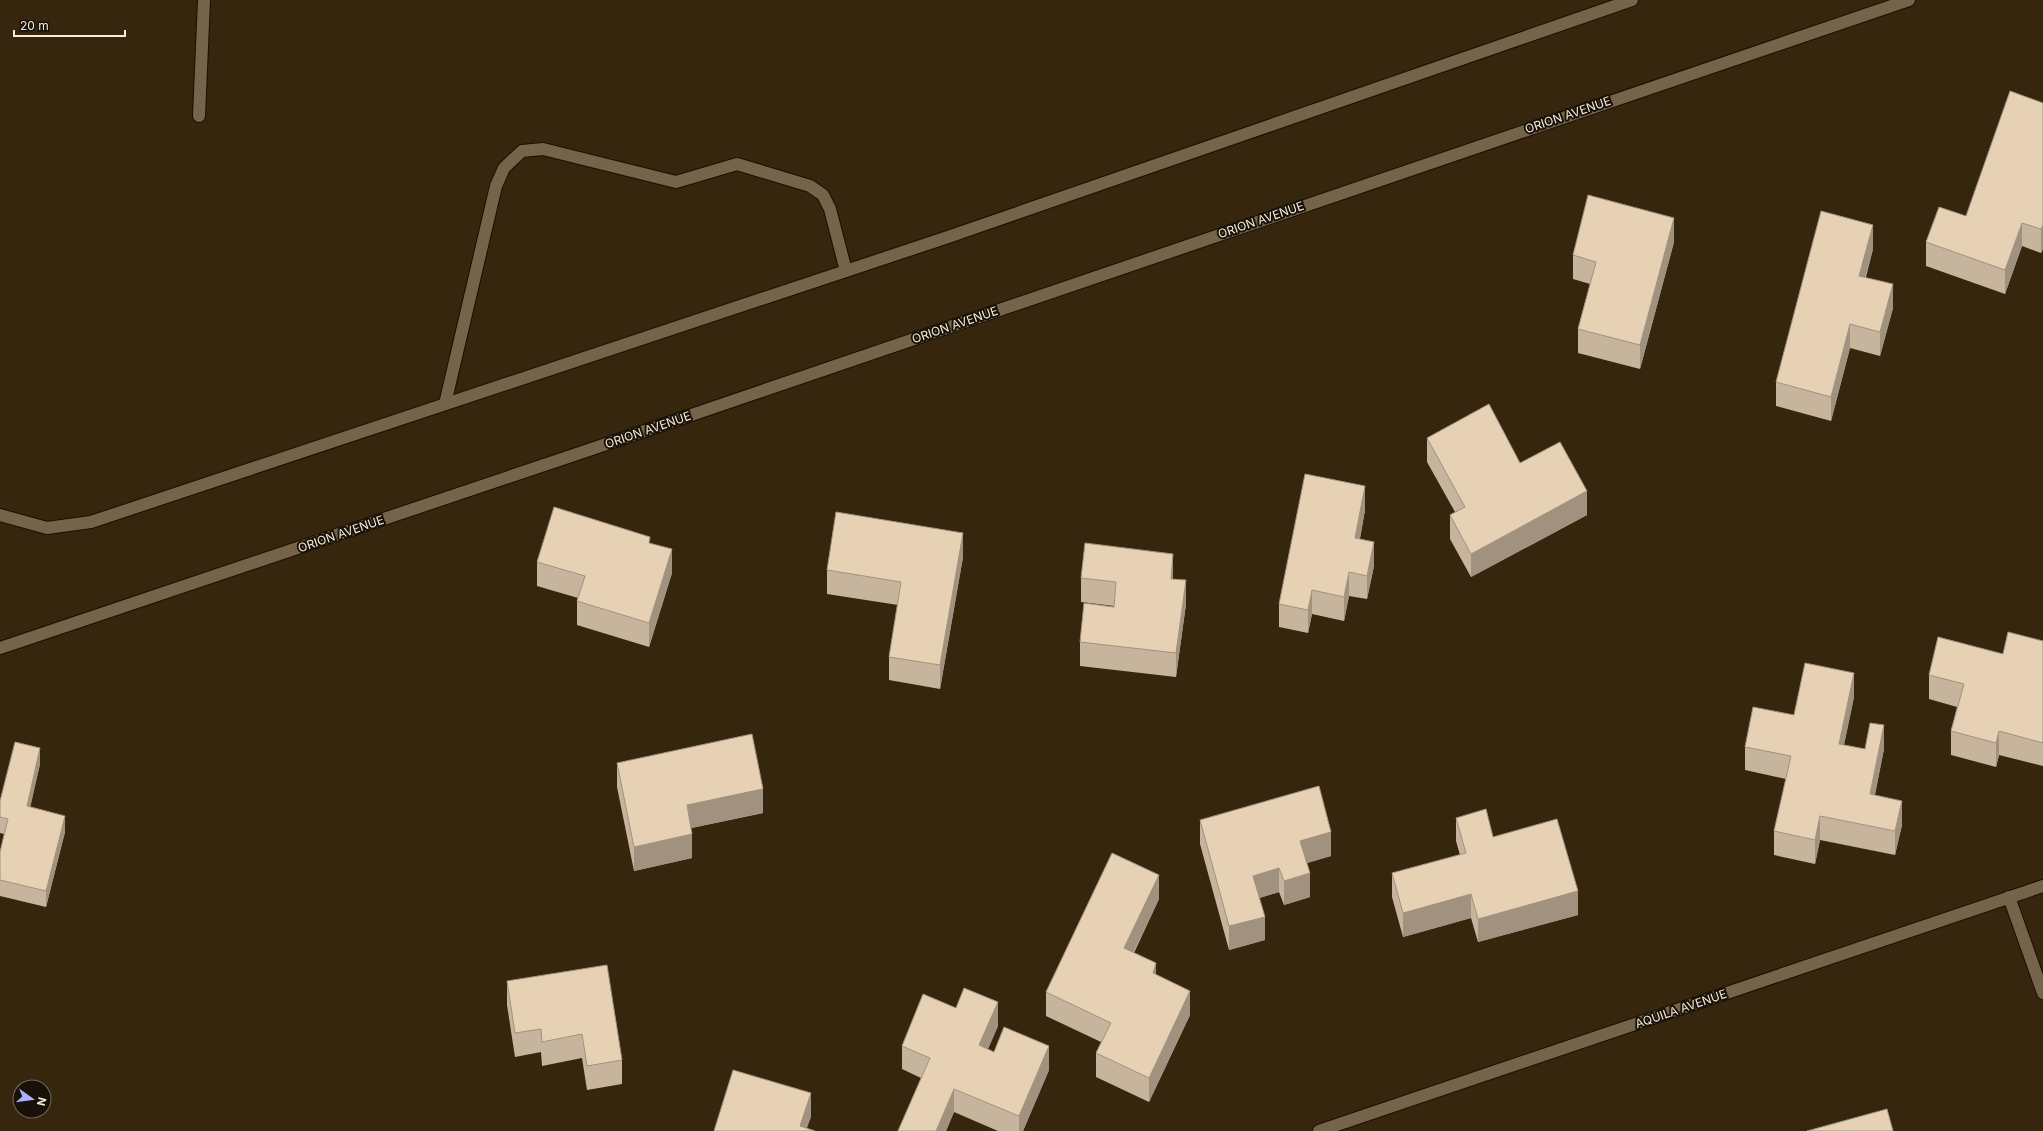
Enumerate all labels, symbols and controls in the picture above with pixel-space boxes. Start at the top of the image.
scale bar [14,12,125,38]
text: 20 m [20,18,49,33]
street label: ORION AVENUE [1523,93,1613,136]
street label: ORION AVENUE [1216,198,1306,241]
street label: ORION AVENUE [910,303,1000,346]
street label: ORION AVENUE [603,408,693,451]
street label: ORION AVENUE [296,512,386,555]
street label: AQUILA AVENUE [1633,986,1729,1031]
north arrow [12,1079,52,1119]
text: N [34,1096,50,1107]

